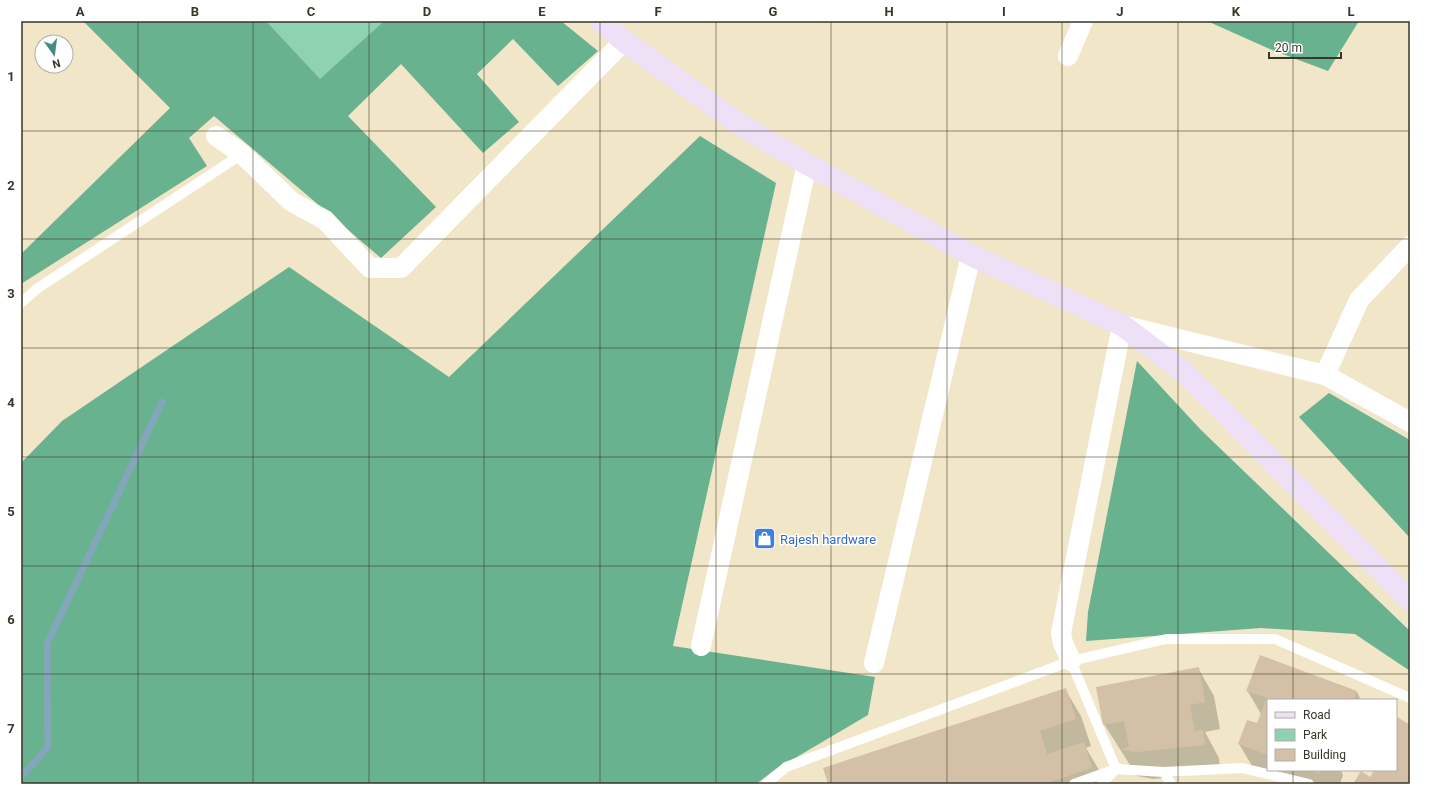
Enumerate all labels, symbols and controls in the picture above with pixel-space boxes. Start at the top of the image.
text: A [76,4,85,19]
text: B [191,4,199,19]
text: C [307,4,316,19]
text: D [423,4,431,19]
text: E [538,4,546,19]
text: F [654,4,662,19]
text: G [769,4,778,19]
text: H [884,4,894,19]
text: I [1002,4,1006,19]
text: J [1116,4,1124,19]
text: K [1232,4,1241,19]
text: L [1347,4,1355,19]
north arrow [34,34,74,74]
scale bar [1269,34,1341,60]
text: 20 m [1275,41,1302,55]
text: N [51,56,62,71]
text: 1 [7,69,15,84]
text: 2 [7,178,15,193]
text: 3 [7,286,15,301]
text: 4 [7,395,15,410]
text: 5 [7,504,15,519]
shop icon: Rajesh hardware [752,526,778,552]
place label: Rajesh hardware [780,532,876,547]
text: 6 [7,612,15,627]
legend [1267,699,1397,771]
text: Road [1303,708,1331,722]
text: 7 [7,721,15,736]
text: Park [1303,728,1328,742]
text: Building [1303,748,1346,762]

